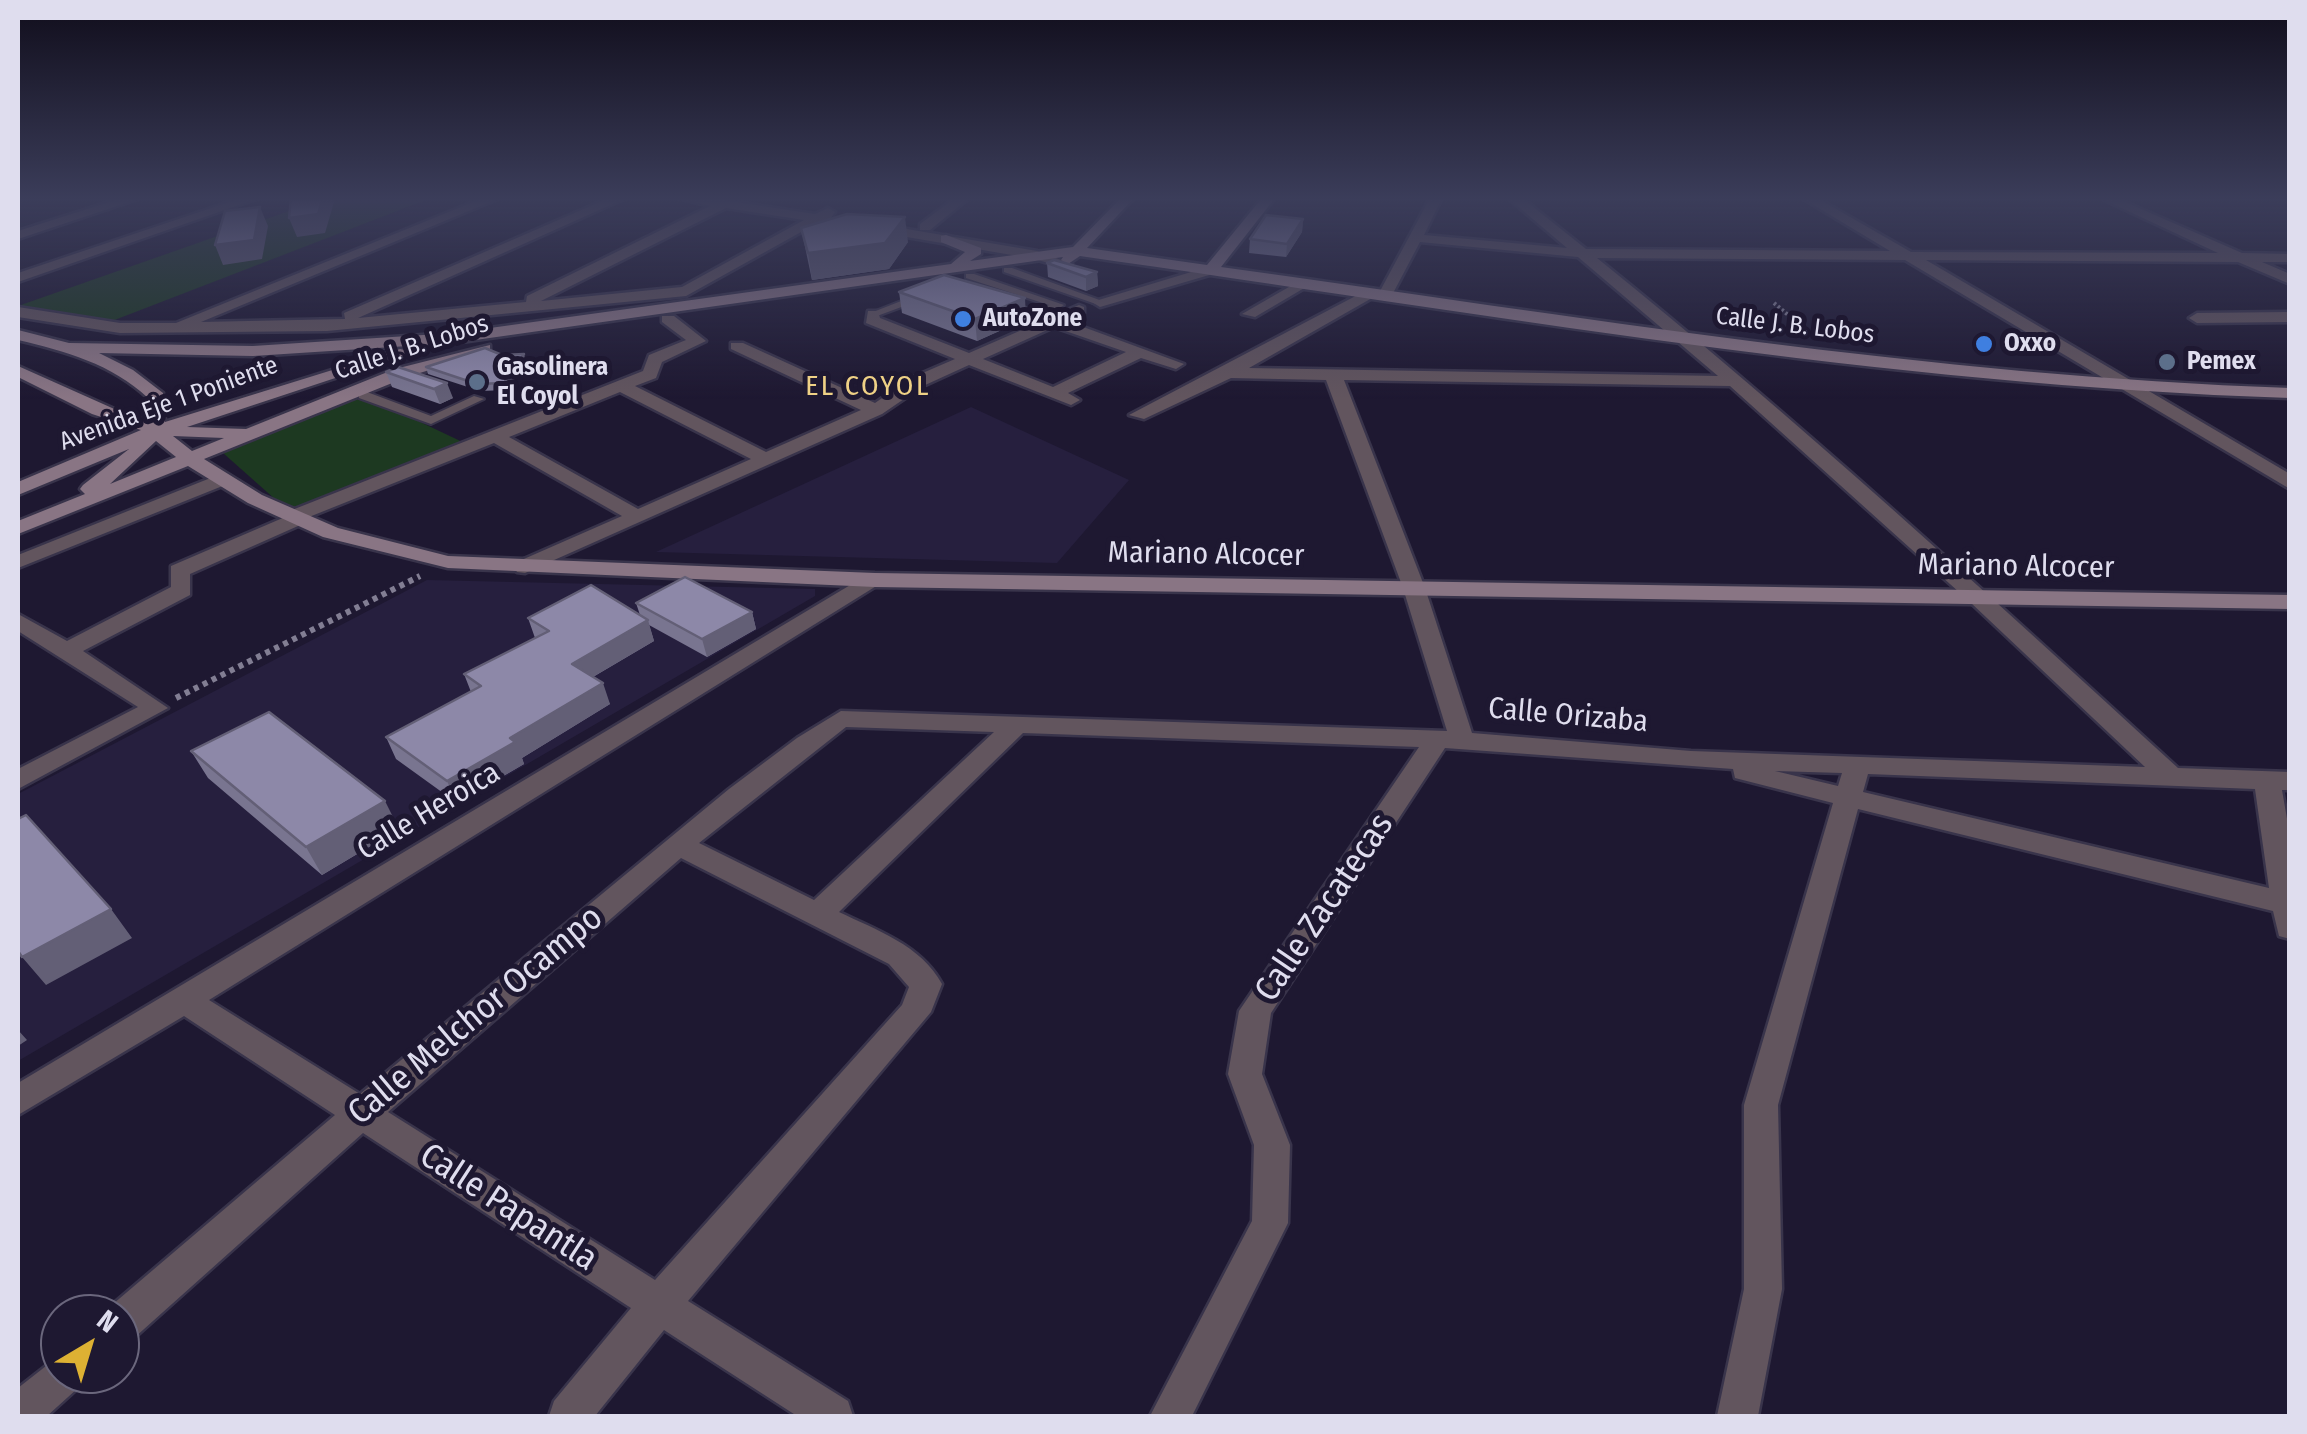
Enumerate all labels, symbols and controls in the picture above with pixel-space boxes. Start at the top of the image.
street label: Calle J. B. Lobos [1714,301,1876,351]
place label: AutoZone [983,304,1082,334]
marker: AutoZone [952,308,974,330]
street label: Calle J. B. Lobos [332,309,492,387]
place label: Oxxo [2004,329,2056,359]
marker: Oxxo [1973,333,1995,355]
place label: Pemex [2187,347,2256,377]
street label: Avenida Eje 1 Poniente [56,351,282,457]
marker: Pemex [2156,351,2178,373]
place label: Gasolinera El Coyol [497,353,608,412]
district label: EL COYOL [805,370,931,404]
marker: Gasolinera El Coyol [466,371,488,393]
street label: Mariano Alcocer [1107,535,1305,575]
street label: Mariano Alcocer [1917,547,2115,587]
street label: Calle Orizaba [1487,691,1649,741]
street label: Calle Heroica [351,755,507,869]
street label: Calle Zacatecas [1247,806,1403,1010]
street label: Calle Melchor Ocampo [340,897,612,1135]
street label: Calle Papantla [411,1135,605,1281]
north arrow [40,1294,140,1394]
text: N [91,1303,124,1340]

